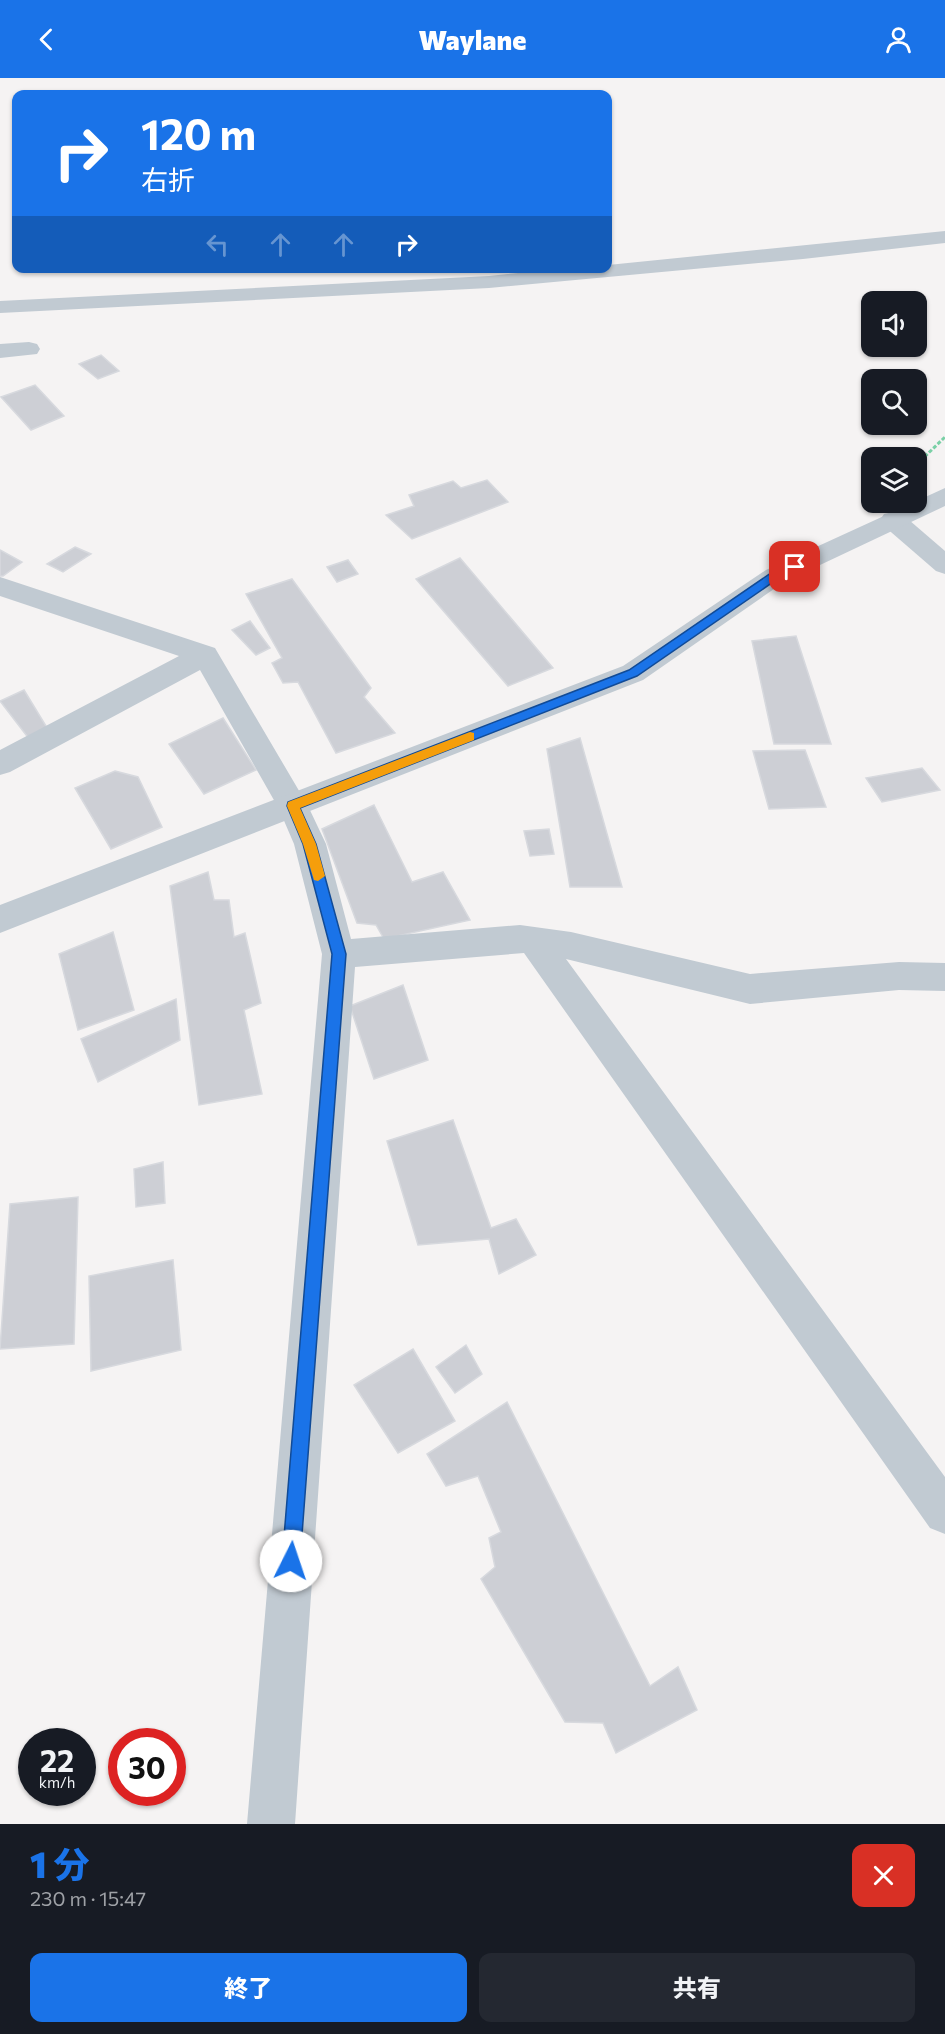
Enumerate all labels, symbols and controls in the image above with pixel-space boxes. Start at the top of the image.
icon: back [30,23,63,56]
text: Waylane [419,23,526,56]
icon: person [882,23,915,56]
text: 120 m [141,107,256,159]
icon: right [42,114,120,192]
text: 右折 [141,163,195,196]
icon: left [201,228,234,261]
icon: ahead [264,228,297,261]
icon: ahead [327,228,360,261]
icon: right [390,228,423,261]
map controls [861,291,927,513]
button: sound [861,291,927,357]
button: search [861,369,927,435]
button: layers [861,447,927,513]
pin [769,541,820,592]
icon: arrive [778,550,811,583]
position arrow [259,1529,323,1593]
speed limit sign: 30 [108,1728,186,1806]
text: 22 [40,1741,74,1778]
text: km/h [39,1773,75,1791]
text: 1 分 [30,1841,90,1885]
button: close [852,1844,915,1907]
text: 230 m · 15:47 [30,1886,146,1910]
button: 終了 [30,1953,467,2022]
button: 共有 [479,1953,915,2022]

